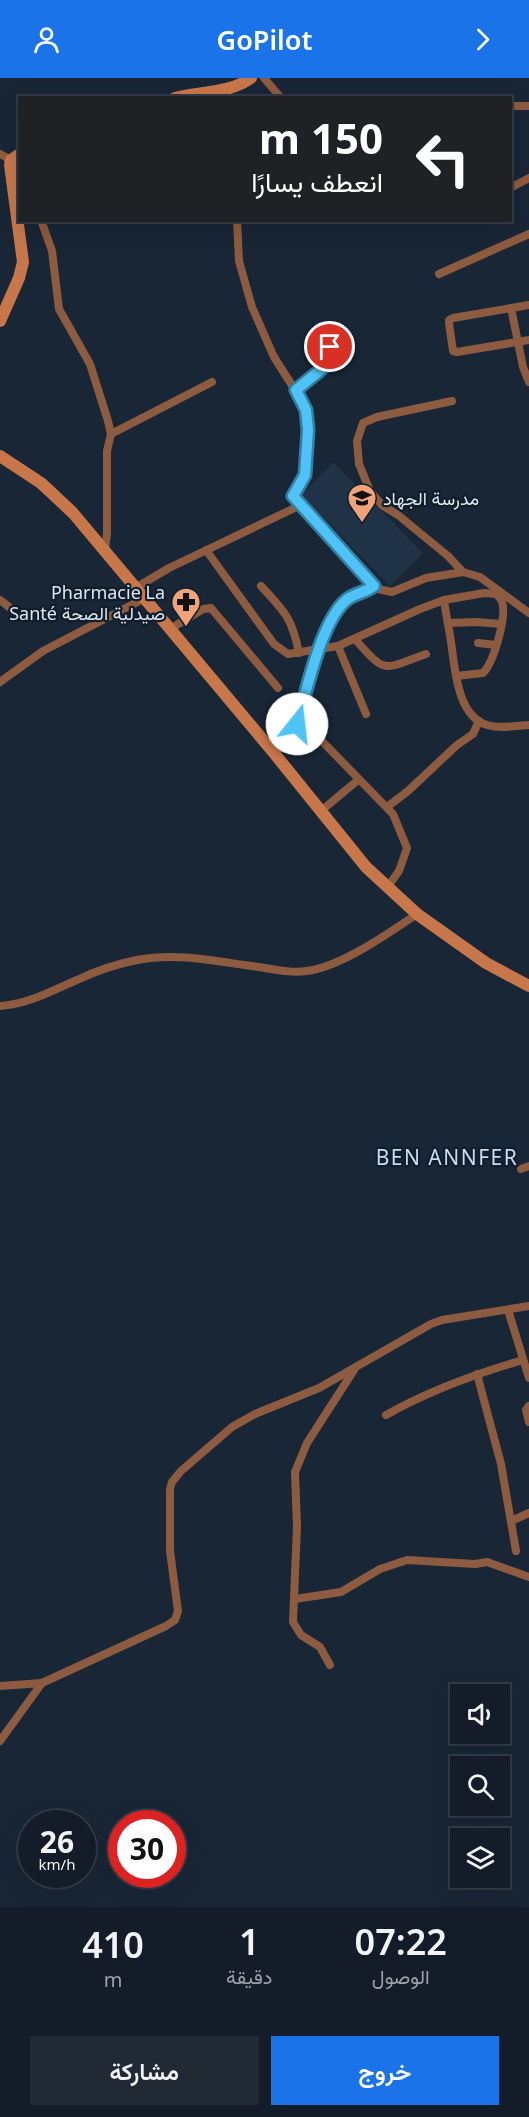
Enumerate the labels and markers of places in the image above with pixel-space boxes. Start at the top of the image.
pin [304,321,355,372]
school or university icon: مدرسة الجهاد [346,482,378,524]
place label: مدرسة الجهاد [383,486,479,510]
place label: Pharmacie La Santé صيدلية الصحة [9,580,165,625]
pharmacy icon: Pharmacie La Santé صيدلية الصحة [170,586,202,628]

